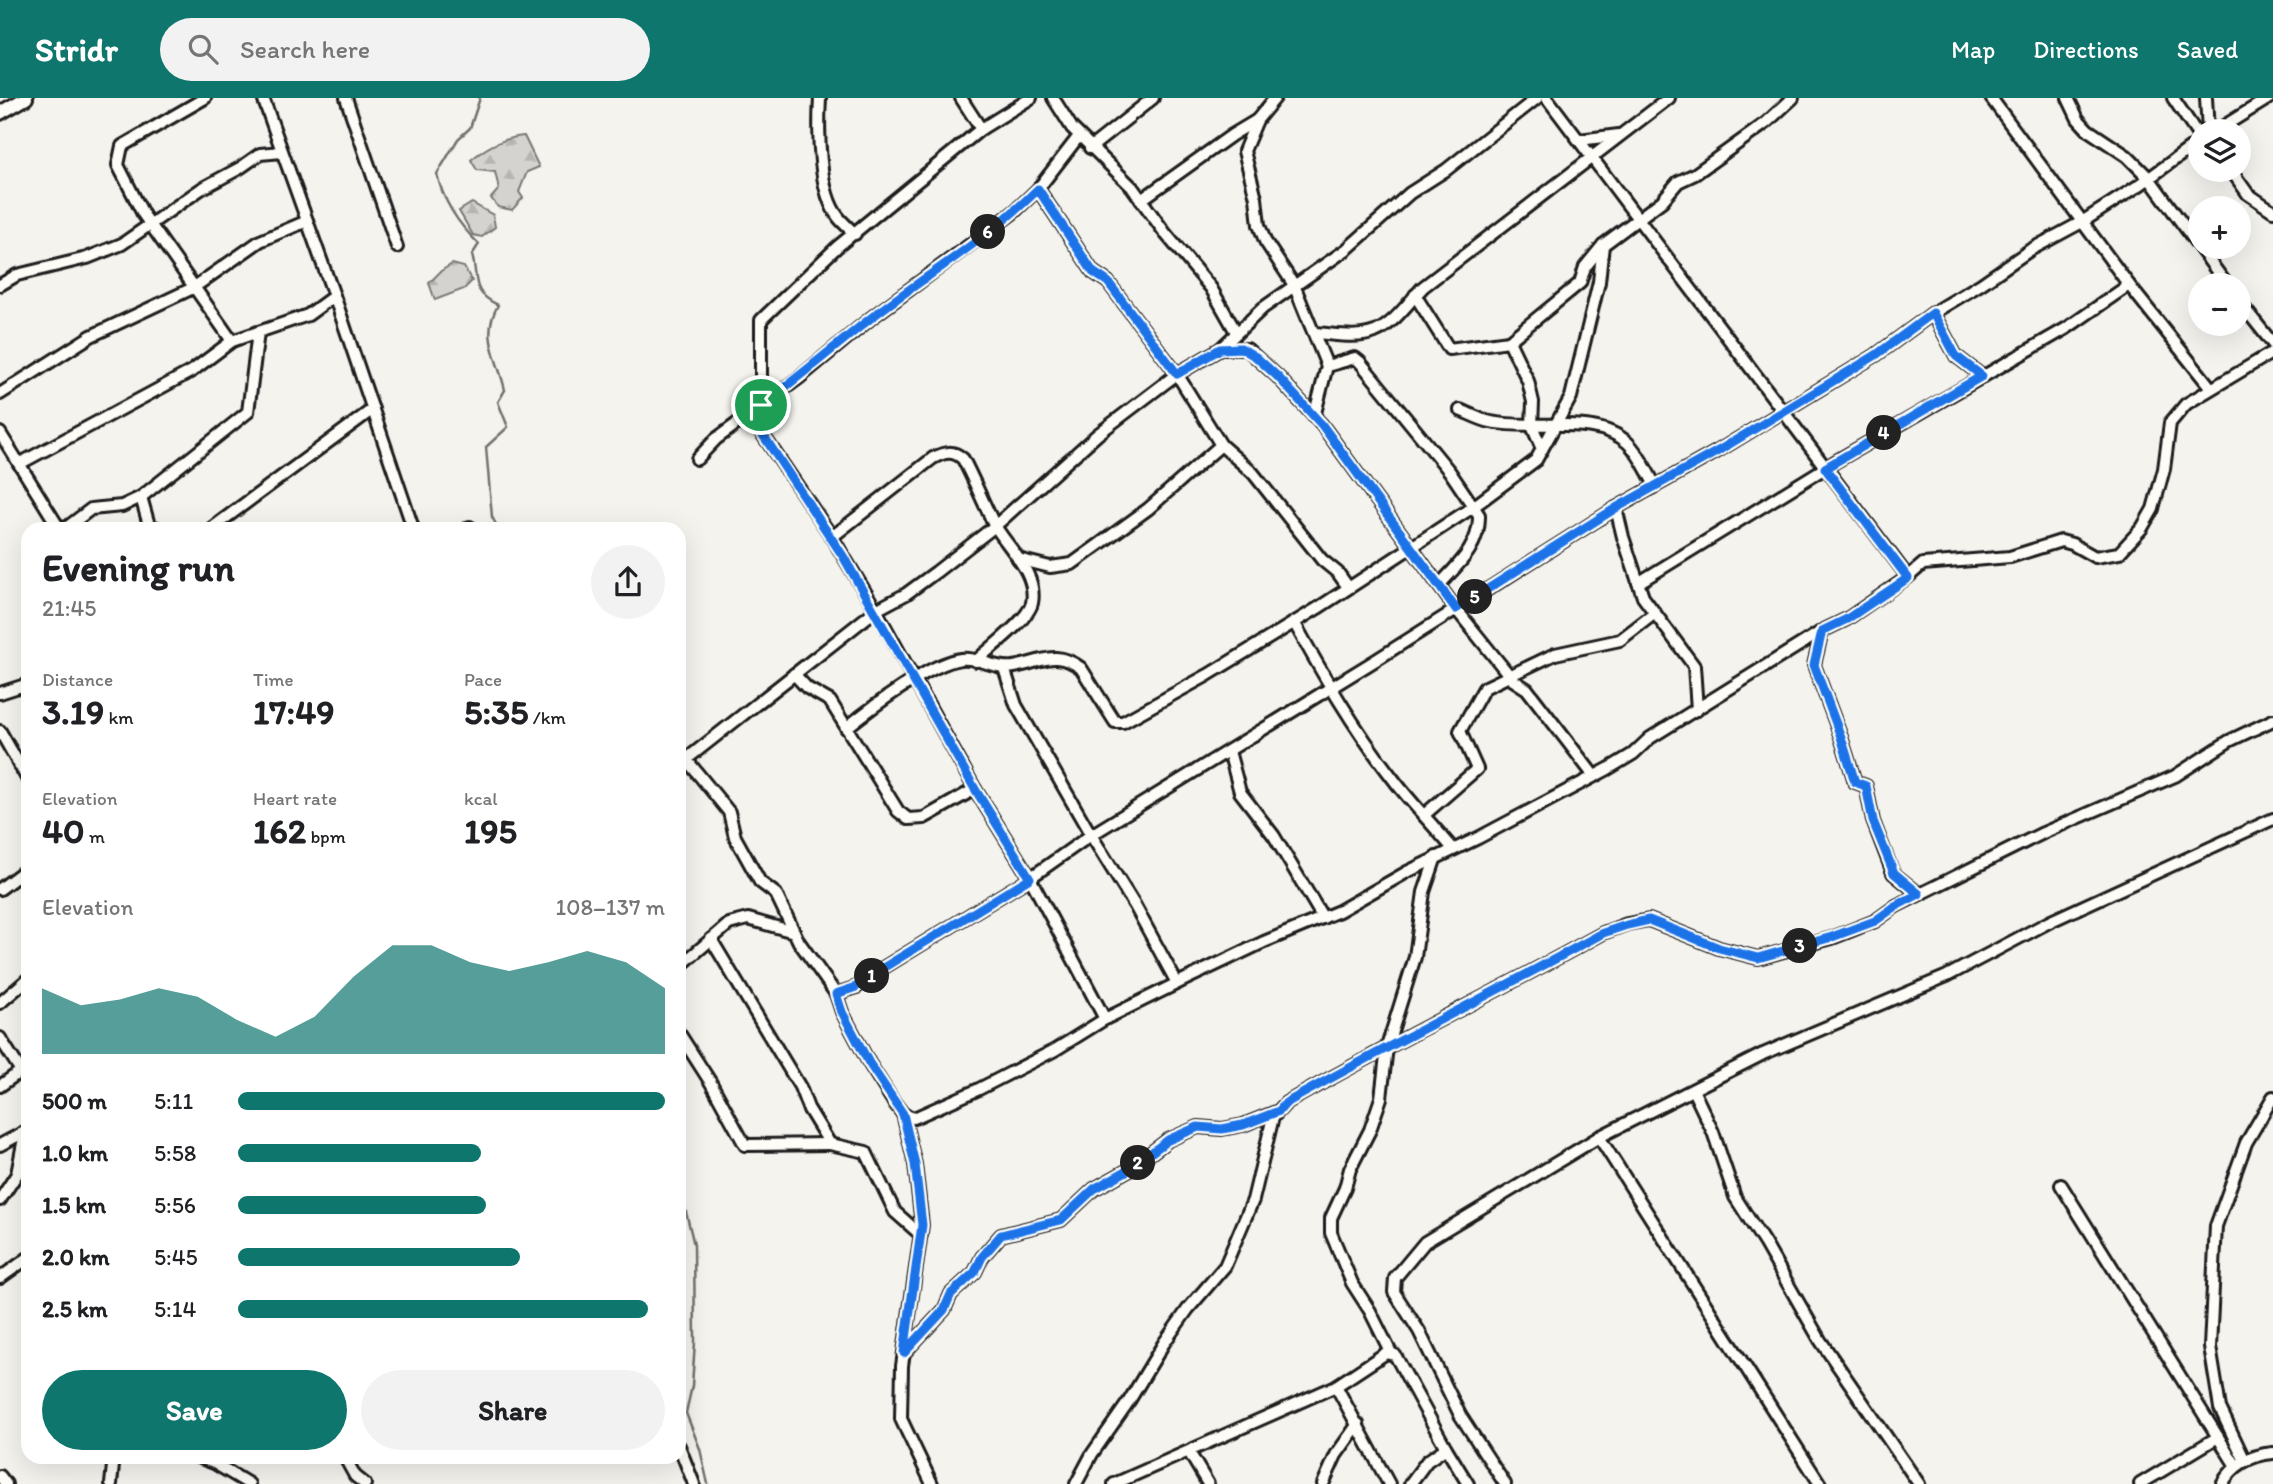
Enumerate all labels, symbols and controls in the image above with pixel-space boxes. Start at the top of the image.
search box [160,18,650,81]
text: Stridr [35,30,118,69]
icon: search [184,30,222,68]
text: Search here [240,33,370,65]
text: Map [1951,35,1995,64]
text: Directions [2033,35,2139,64]
text: Saved [2177,35,2238,64]
map controls [2188,119,2251,336]
button: layers [2188,119,2251,182]
button: + [2188,196,2251,259]
pin: 6 [970,214,1006,250]
text: 6 [982,220,993,243]
button: − [2188,273,2251,336]
pin [731,375,791,435]
icon: arrive [742,386,780,424]
pin: 4 [1867,416,1902,450]
text: 4 [1878,421,1889,444]
text: Evening run [42,545,235,591]
button: share [591,545,665,619]
pin: 5 [1458,580,1492,614]
text: 5 [1470,585,1479,608]
text: 21:45 [42,594,96,622]
text: Distance [42,668,113,691]
text: Time [253,668,294,691]
text: Pace [464,668,502,691]
text: 3.19 [42,691,104,733]
text: 17:49 [253,691,335,733]
text: 5:35 [464,691,528,733]
text: km [104,706,134,729]
text: /km [528,706,566,729]
text: Elevation [42,787,118,810]
text: Heart rate [253,787,337,810]
text: kcal [464,787,498,810]
text: 40 [42,810,85,852]
text: 162 [253,810,306,852]
text: 195 [464,810,517,852]
text: m [85,825,105,848]
text: bpm [306,825,346,848]
text: Elevation [42,893,133,921]
text: 108–137 m [556,893,665,921]
pin: 3 [1783,928,1818,964]
text: 3 [1794,934,1805,957]
pin: 1 [854,958,890,994]
text: 1 [867,964,876,987]
text: 500 m [42,1087,107,1115]
text: 5:11 [154,1087,193,1115]
text: 1.0 km [42,1139,108,1167]
text: 5:58 [154,1139,196,1167]
pin: 2 [1120,1146,1156,1180]
text: 2 [1133,1151,1143,1174]
text: 1.5 km [42,1191,106,1219]
text: 5:56 [154,1191,196,1219]
text: 2.0 km [42,1243,110,1271]
text: 5:45 [154,1243,198,1271]
text: 2.5 km [42,1295,107,1323]
text: 5:14 [154,1295,196,1323]
button: Save [42,1370,347,1450]
button: Share [361,1370,665,1450]

